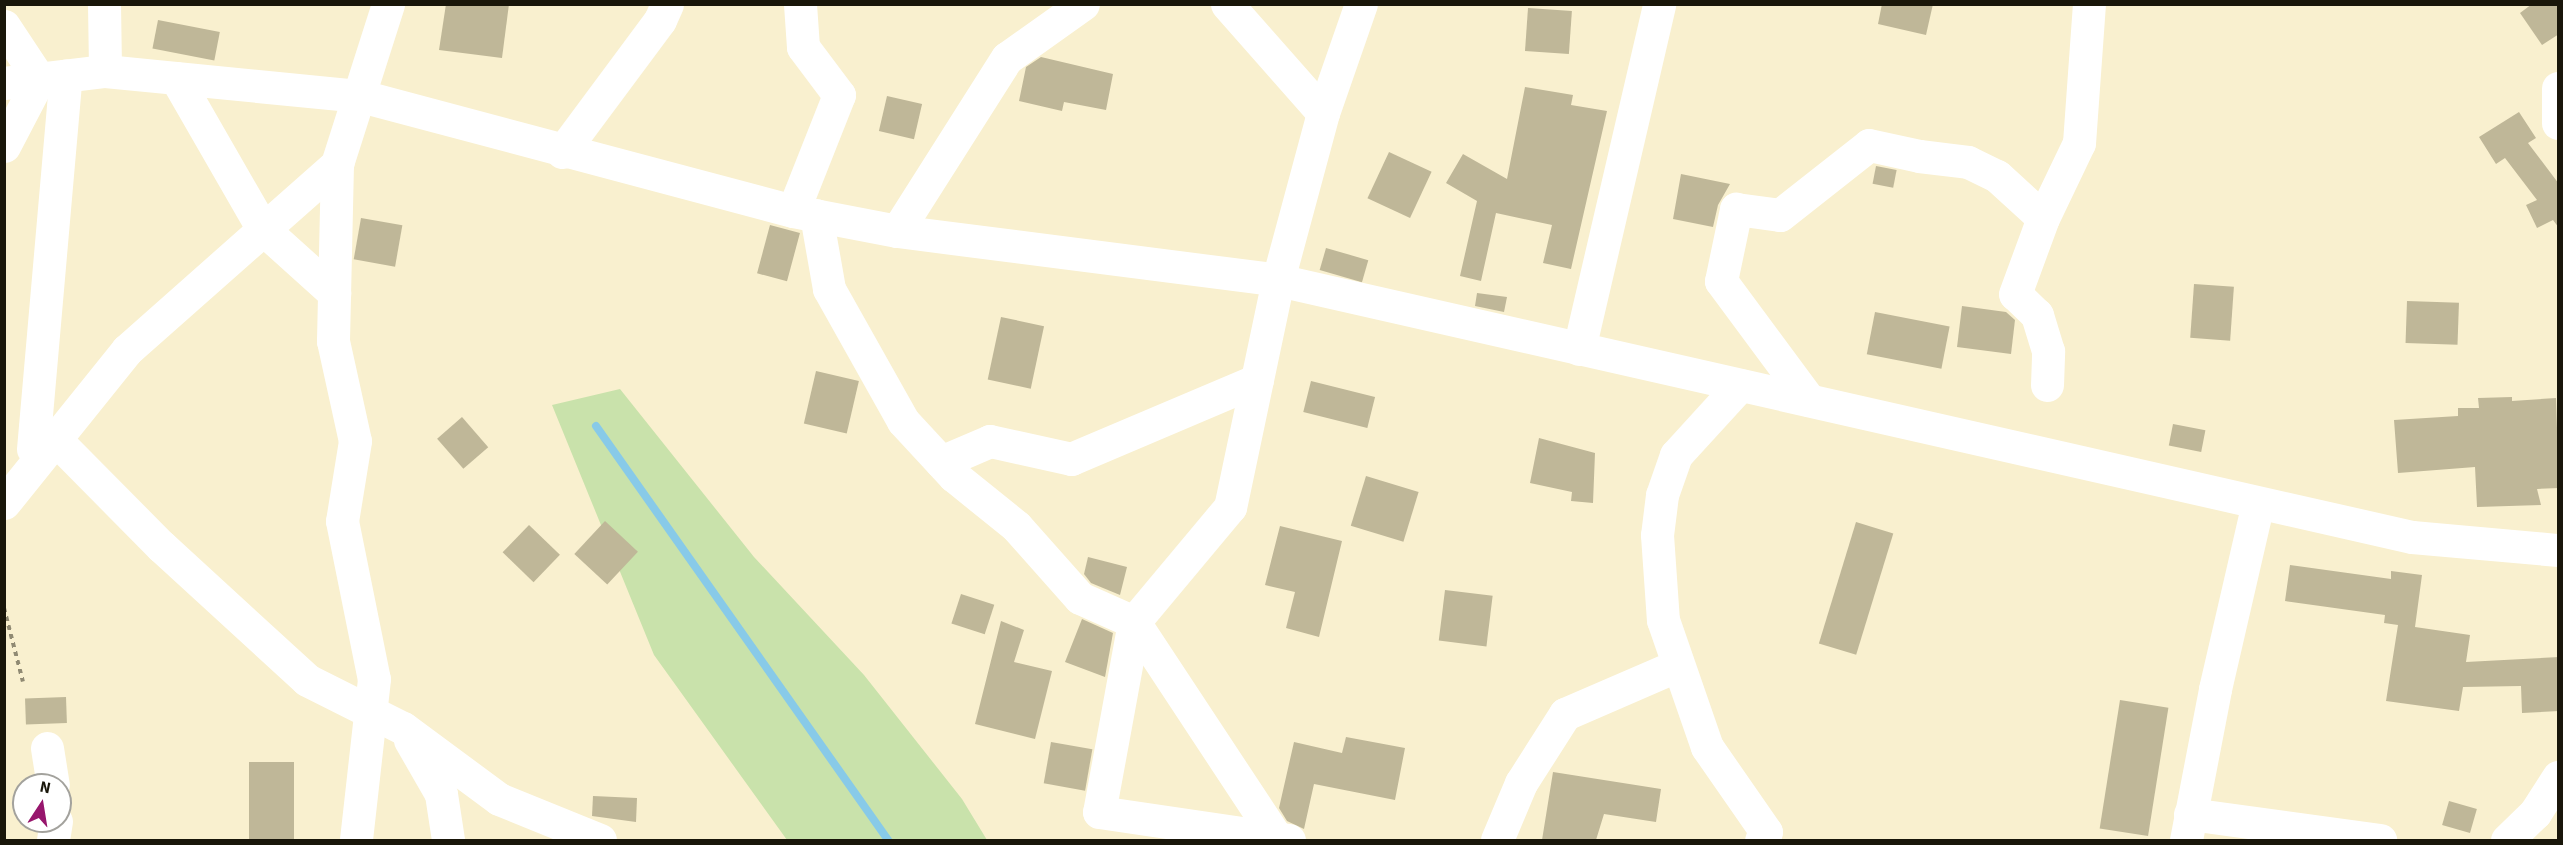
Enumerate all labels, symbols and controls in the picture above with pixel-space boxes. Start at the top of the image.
north arrow [12,773,72,833]
text: N [38,775,53,799]

